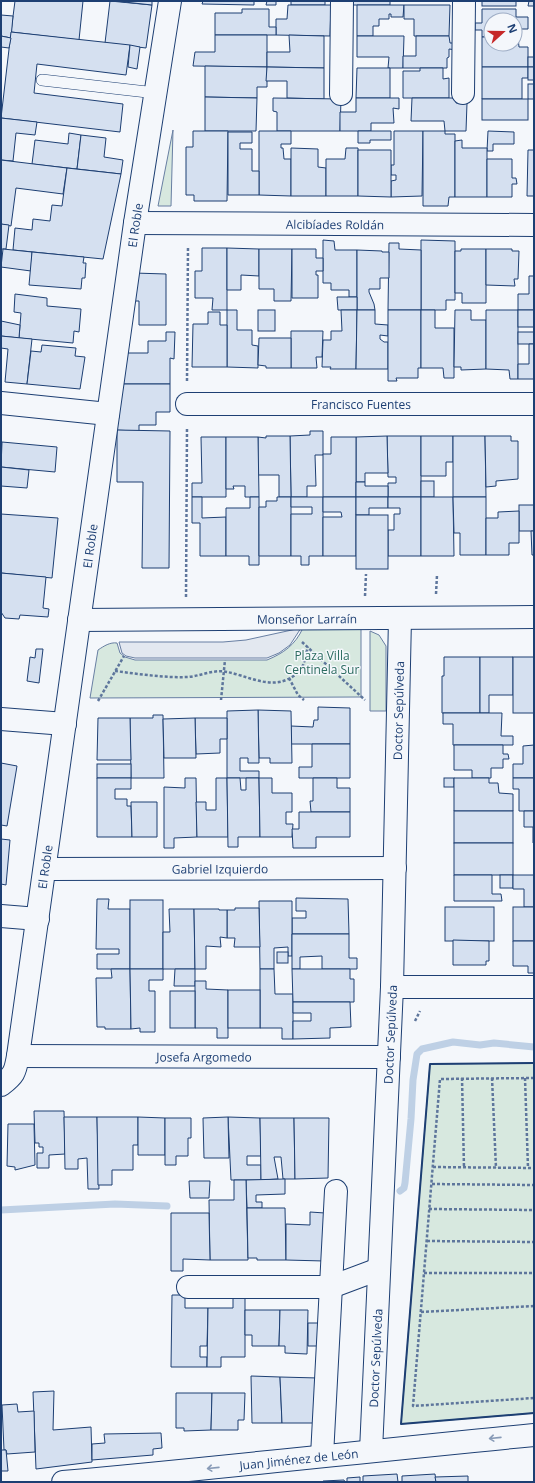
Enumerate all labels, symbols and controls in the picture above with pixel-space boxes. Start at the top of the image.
north arrow [483,12,523,52]
text: N [504,21,521,35]
street label: El Roble [123,202,147,248]
street label: Alcibíades Roldán [286,215,384,233]
street label: Francisco Fuentes [311,396,411,413]
street label: El Roble [78,522,101,569]
street label: Monseñor Larraín [257,610,357,627]
park label: Plaza Villa Centinela Sur [285,647,359,678]
street label: Doctor Sepúlveda [388,661,408,760]
street label: El Roble [33,843,56,890]
street label: Gabriel Izquierdo [172,860,268,877]
street label: Doctor Sepúlveda [379,985,401,1084]
street label: Josefa Argomedo [155,1048,252,1065]
street label: Doctor Sepúlveda [364,1308,386,1408]
one-way arrow [489,1435,502,1442]
street label: Juan Jiménez de León [238,1444,359,1474]
one-way arrow [207,1464,220,1472]

